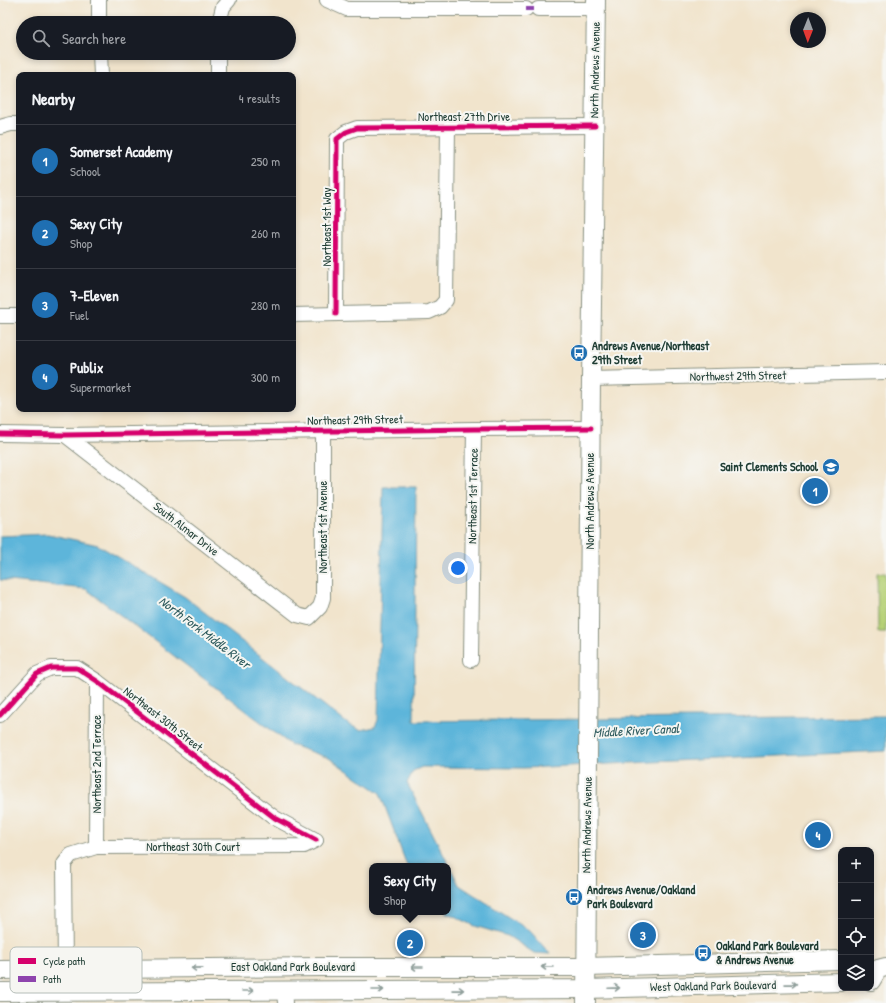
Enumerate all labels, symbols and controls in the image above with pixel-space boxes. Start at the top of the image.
north arrow [790,12,826,48]
search box [16,16,296,60]
street label: North Andrews Avenue [585,21,604,118]
icon: search [30,27,52,49]
text: Search here [62,28,126,49]
text: Nearby [32,87,75,110]
text: 4 results [239,89,280,107]
street label: Northeast 27th Drive [418,108,510,125]
text: Somerset Academy [70,141,173,162]
text: 1 [43,152,47,170]
text: 250 m [251,152,280,170]
text: School [70,162,100,180]
street label: Northeast 1st Way [318,187,335,267]
text: Sexy City [70,213,122,234]
text: 2 [42,224,48,242]
text: 260 m [251,224,280,242]
text: Shop [70,234,92,252]
text: 7-Eleven [70,285,119,306]
text: 3 [42,296,48,314]
text: 280 m [251,296,280,314]
text: Fuel [70,306,89,324]
place label: Andrews Avenue/Northeast 29th Street [592,337,710,368]
bus stop icon: Andrews Avenue/Northeast 29th Street [569,343,589,363]
text: Publix [70,357,103,378]
street label: Northwest 29th Street [689,366,787,385]
text: 4 [43,368,47,386]
text: 300 m [251,368,280,386]
text: Supermarket [70,378,131,396]
street label: Northeast 29th Street [307,410,404,429]
street label: Northeast 1st Terrace [463,448,482,544]
street label: North Andrews Avenue [581,453,598,549]
school or university icon: Saint Clements School [821,457,841,477]
place label: Saint Clements School [720,458,819,475]
pin: 1 [802,476,828,506]
street label: Northeast 1st Avenue [314,481,331,573]
street label: South Almar Drive [150,498,223,560]
your location [448,558,468,578]
water label: North Fork Middle River [156,592,256,674]
street label: Northeast 30th Street [120,682,207,756]
street label: Northeast 2nd Terrace [88,715,105,813]
water label: Middle River Canal [592,719,680,741]
street label: North Andrews Avenue [577,776,596,873]
pin: 4 [805,820,831,850]
street label: Northeast 30th Court [146,838,241,855]
map controls [838,847,874,991]
button: + [838,847,874,883]
popup [369,863,451,915]
text: Sexy City [384,870,436,891]
place label: Andrews Avenue/Oakland Park Boulevard [587,881,695,912]
button: − [838,883,874,919]
bus stop icon: Andrews Avenue/Oakland Park Boulevard [564,887,584,907]
text: Shop [384,891,406,909]
button: locate [838,919,874,955]
pin: 3 [630,920,656,950]
pin: 2 [397,928,423,958]
place label: Oakland Park Boulevard & Andrews Avenue [716,937,819,968]
bus stop icon: Oakland Park Boulevard & Andrews Avenue [693,943,713,963]
legend [10,947,142,993]
text: Cycle path [43,954,86,968]
button: layers [838,955,874,991]
street label: East Oakland Park Boulevard [231,958,355,975]
one-way arrow [411,963,424,971]
one-way arrow [541,963,554,971]
one-way arrow [191,964,204,972]
text: Path [43,972,61,986]
street label: West Oakland Park Boulevard [650,976,777,995]
one-way arrow [784,980,797,988]
one-way arrow [607,985,620,992]
one-way arrow [371,986,384,994]
one-way arrow [451,986,464,994]
one-way arrow [241,987,254,995]

